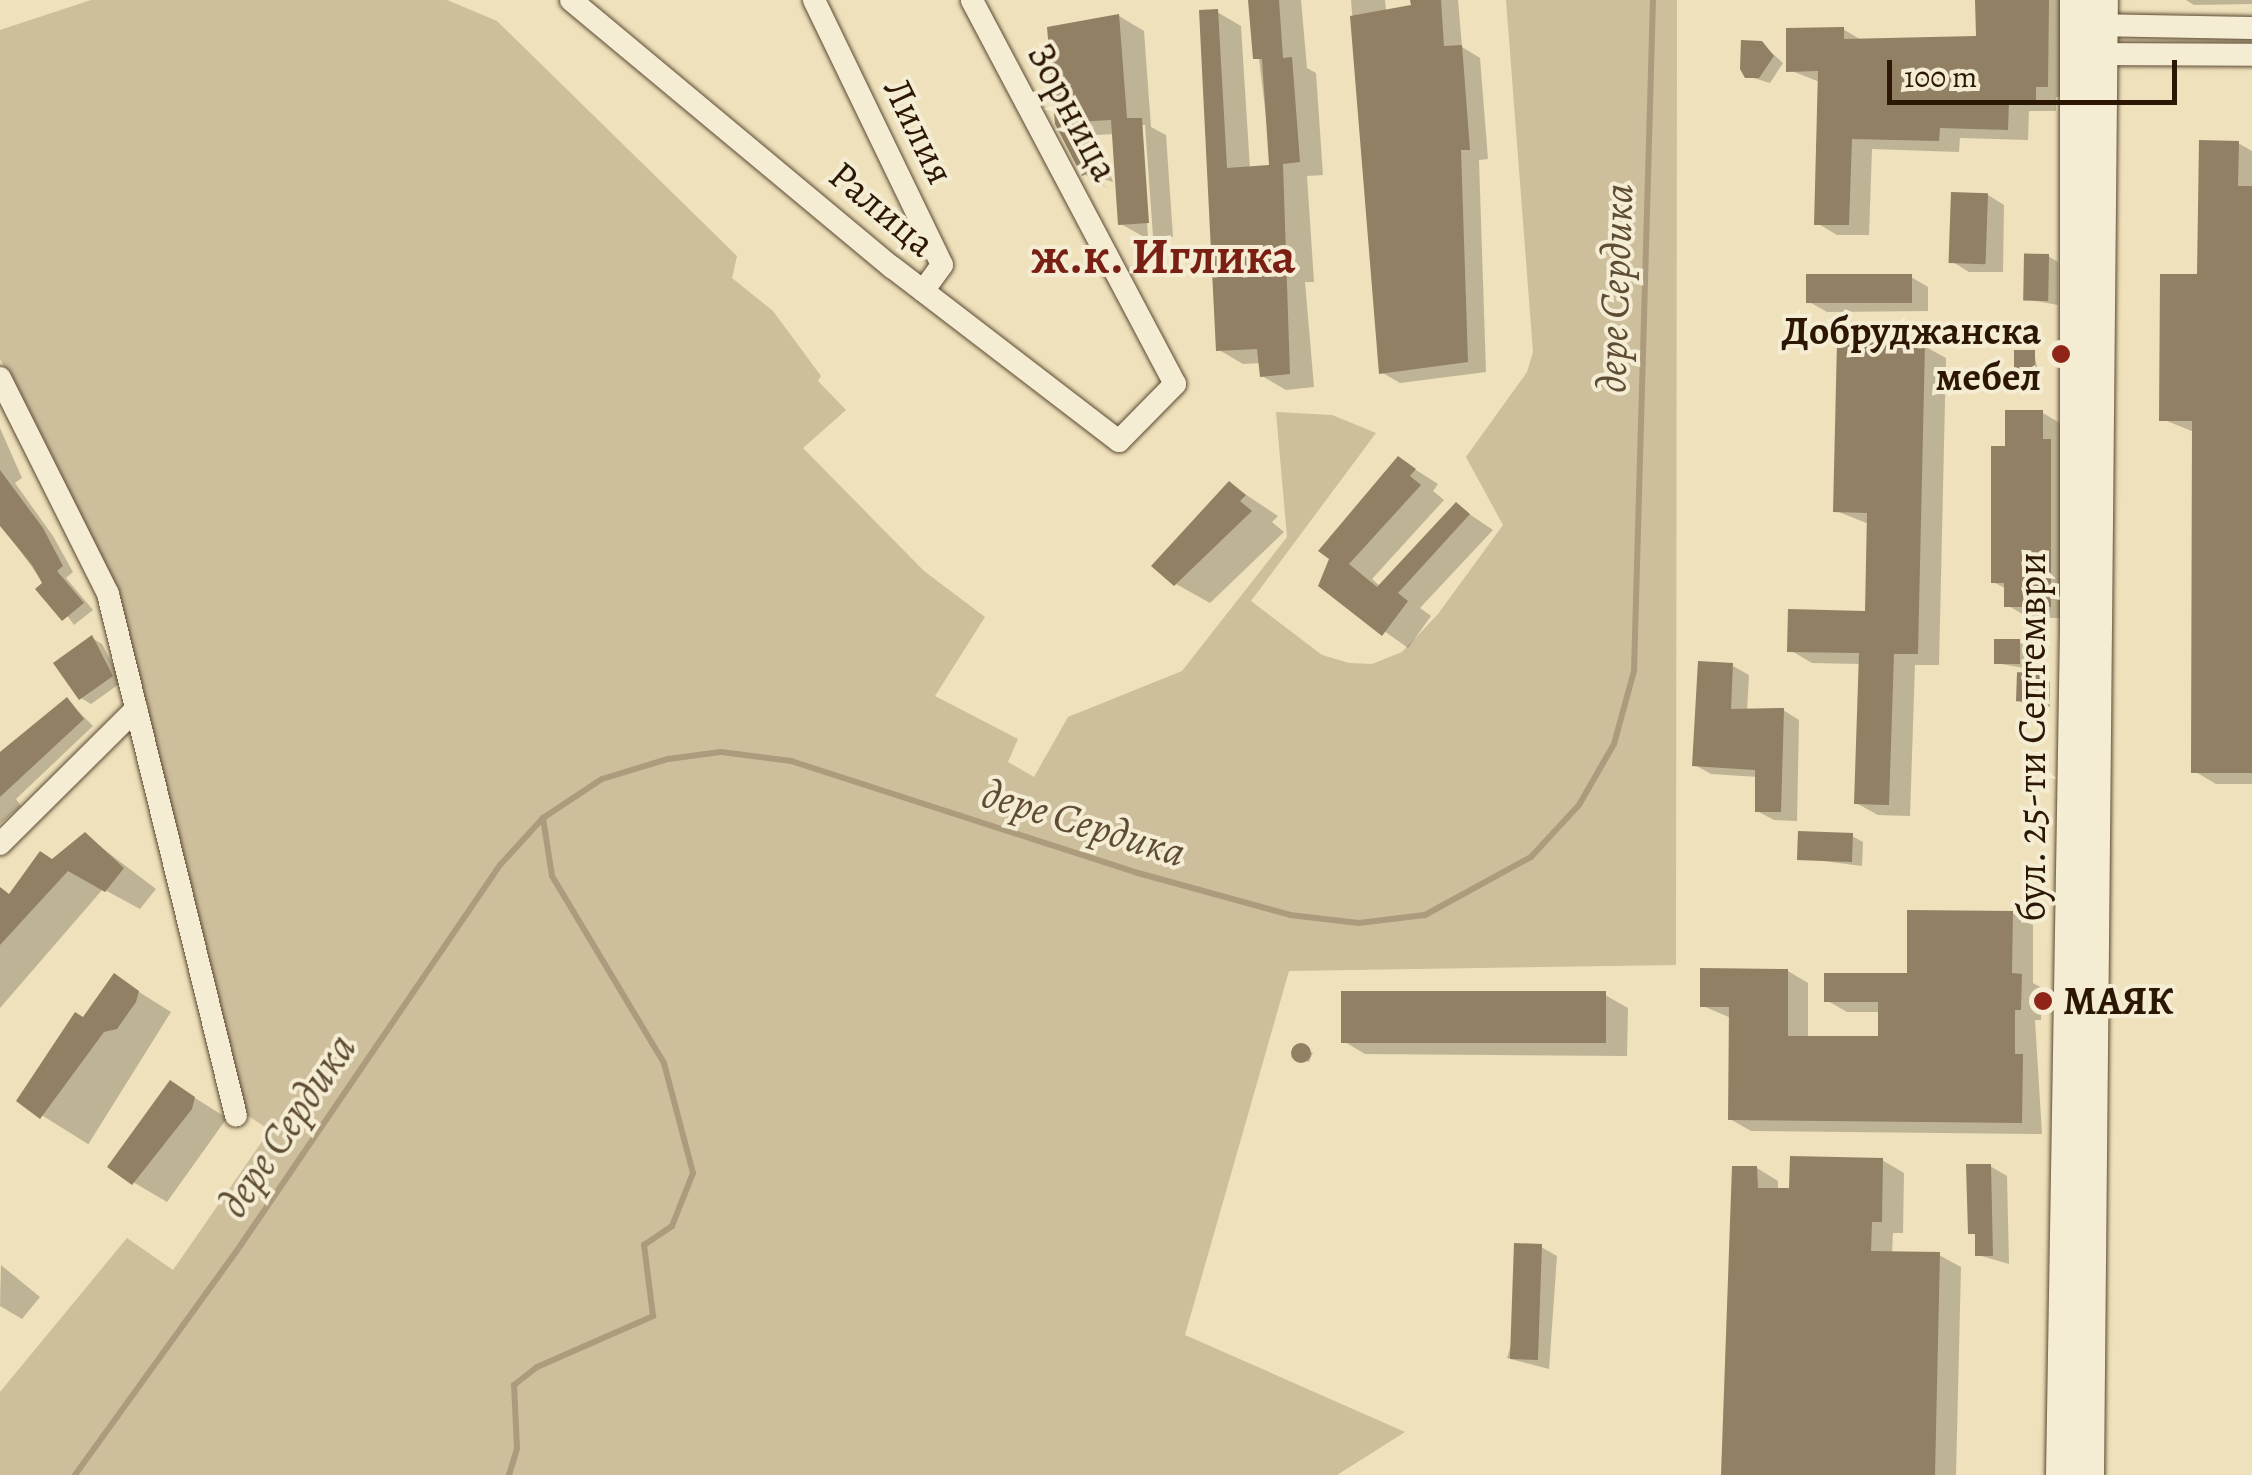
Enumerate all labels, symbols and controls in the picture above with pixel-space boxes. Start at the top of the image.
street label: Зорница [1017,35,1129,189]
scale bar [1892,40,2182,102]
text: 100 m [1904,57,1977,97]
street label: Лилия [873,70,965,192]
street label: Ралица [819,151,945,267]
water label: дере Сердика [1586,182,1644,394]
district label: ж.к. Иглика [1030,227,1296,287]
place label: Добруджанска мебел [1782,307,2041,401]
marker: Добруджанска мебел [2050,343,2072,365]
street label: бул. 25-ти Септември [2008,552,2056,922]
water label: дере Сердика [977,768,1191,878]
place label: МАЯК [2063,977,2174,1025]
marker: МАЯК [2032,990,2054,1012]
water label: дере Сердика [208,1024,366,1226]

